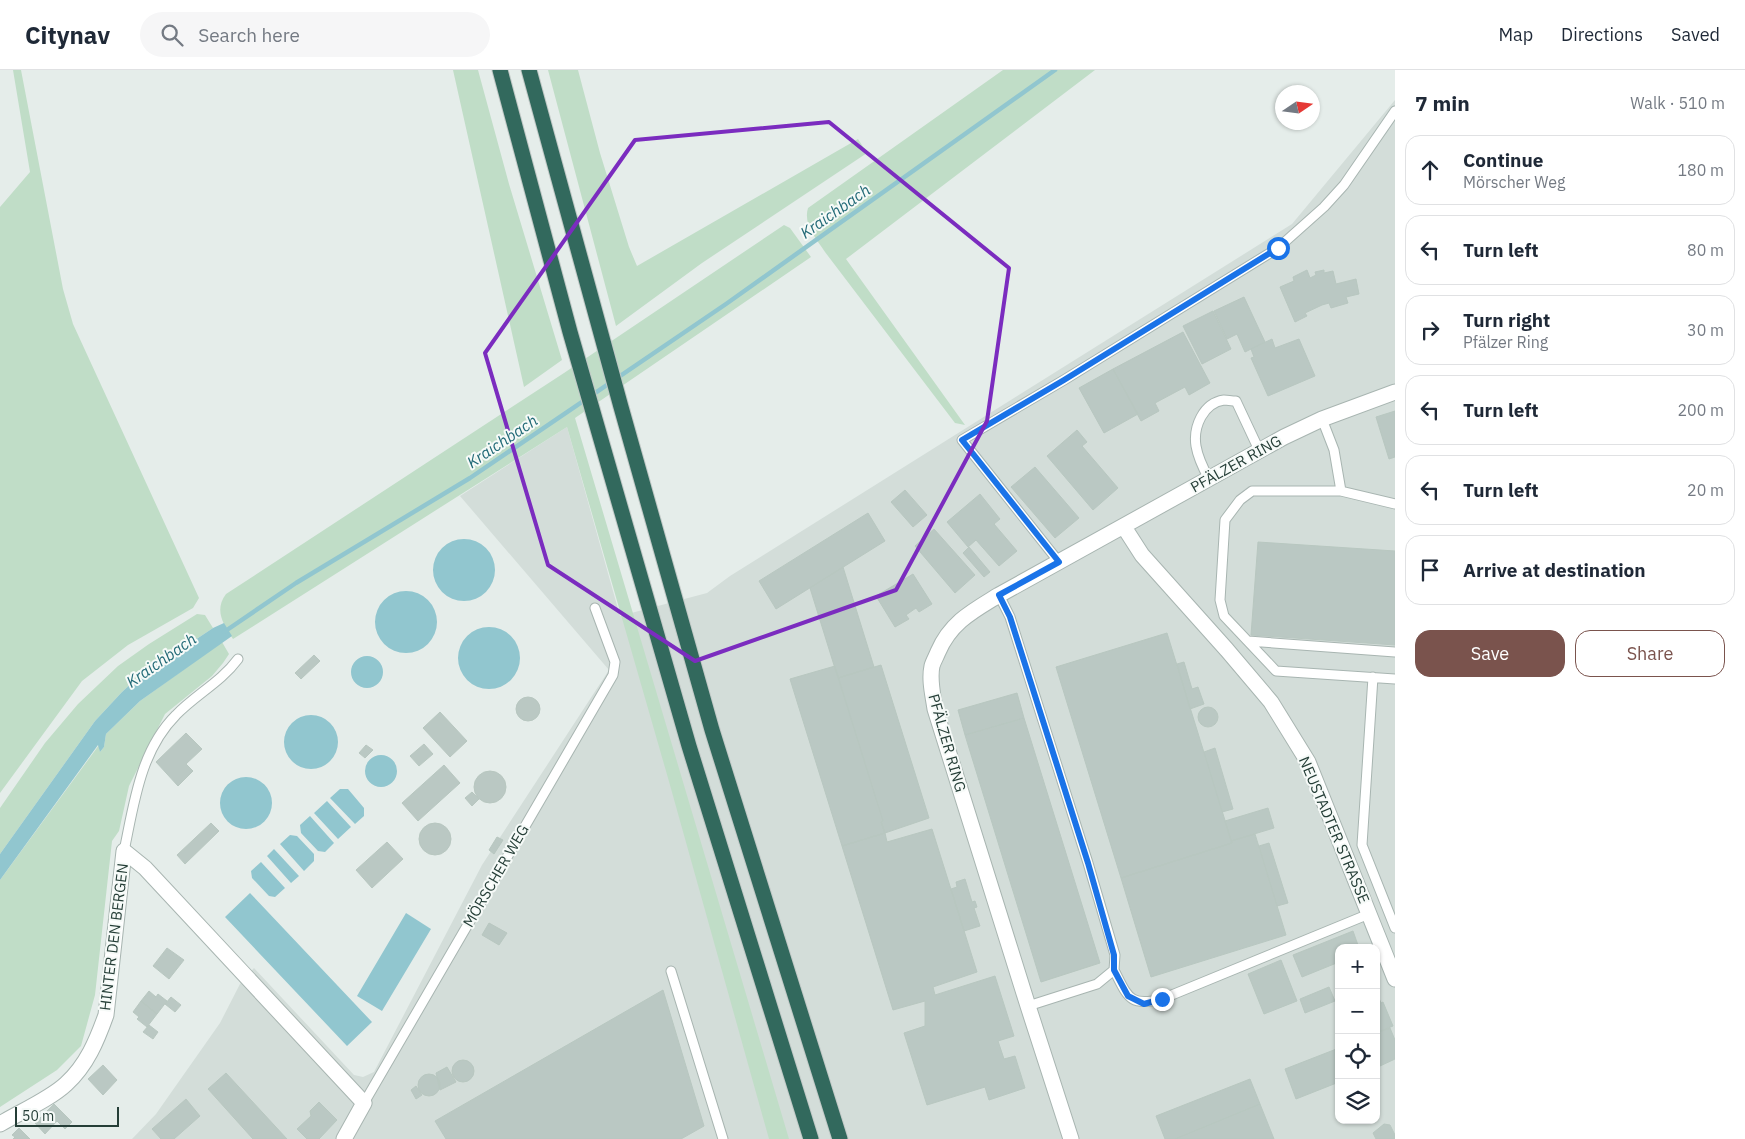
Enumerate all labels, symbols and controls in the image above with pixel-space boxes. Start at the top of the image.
search box [140,12,490,57]
text: Citynav [25,19,110,51]
icon: search [158,21,186,49]
text: Search here [198,23,300,47]
text: Map [1498,23,1533,46]
text: Directions [1561,23,1643,46]
text: Saved [1671,23,1720,46]
north arrow [1275,85,1320,130]
text: 7 min [1415,89,1470,117]
text: Walk · 510 m [1630,93,1725,113]
text: Continue [1463,148,1543,172]
icon: ahead [1416,156,1444,184]
text: 180 m [1677,160,1724,180]
text: Mörscher Weg [1463,172,1565,192]
water label: Kraichbach [796,180,874,242]
icon: left [1416,236,1444,264]
route start [1267,237,1290,260]
text: Turn left [1463,238,1539,262]
text: 80 m [1687,240,1724,260]
text: Turn right [1463,308,1550,332]
icon: right [1416,316,1444,344]
text: 30 m [1687,320,1724,340]
text: Pfälzer Ring [1463,332,1548,352]
icon: left [1416,396,1444,424]
text: Turn left [1463,398,1539,422]
text: 200 m [1677,400,1724,420]
water label: Kraichbach [463,410,541,472]
street label: PFÄLZER RING [1187,431,1285,496]
icon: left [1416,476,1444,504]
text: Turn left [1463,478,1539,502]
text: 20 m [1687,480,1724,500]
icon: arrive [1416,556,1444,584]
text: Arrive at destination [1463,558,1646,582]
water label: Kraichbach [122,629,200,691]
button: Save [1415,630,1565,677]
button: Share [1575,630,1725,677]
street label: PFÄLZER RING [924,692,971,794]
street label: NEUSTADTER STRASSE [1295,753,1374,906]
street label: MÖRSCHER WEG [458,821,533,930]
street label: HINTER DEN BERGEN [95,862,132,1012]
map controls [1335,944,1380,1124]
button: + [1335,944,1380,989]
route end [1151,988,1174,1011]
button: − [1335,989,1380,1034]
button: locate [1335,1034,1380,1079]
button: layers [1335,1079,1380,1124]
scale bar [15,1104,119,1127]
text: 50 m [22,1107,54,1125]

